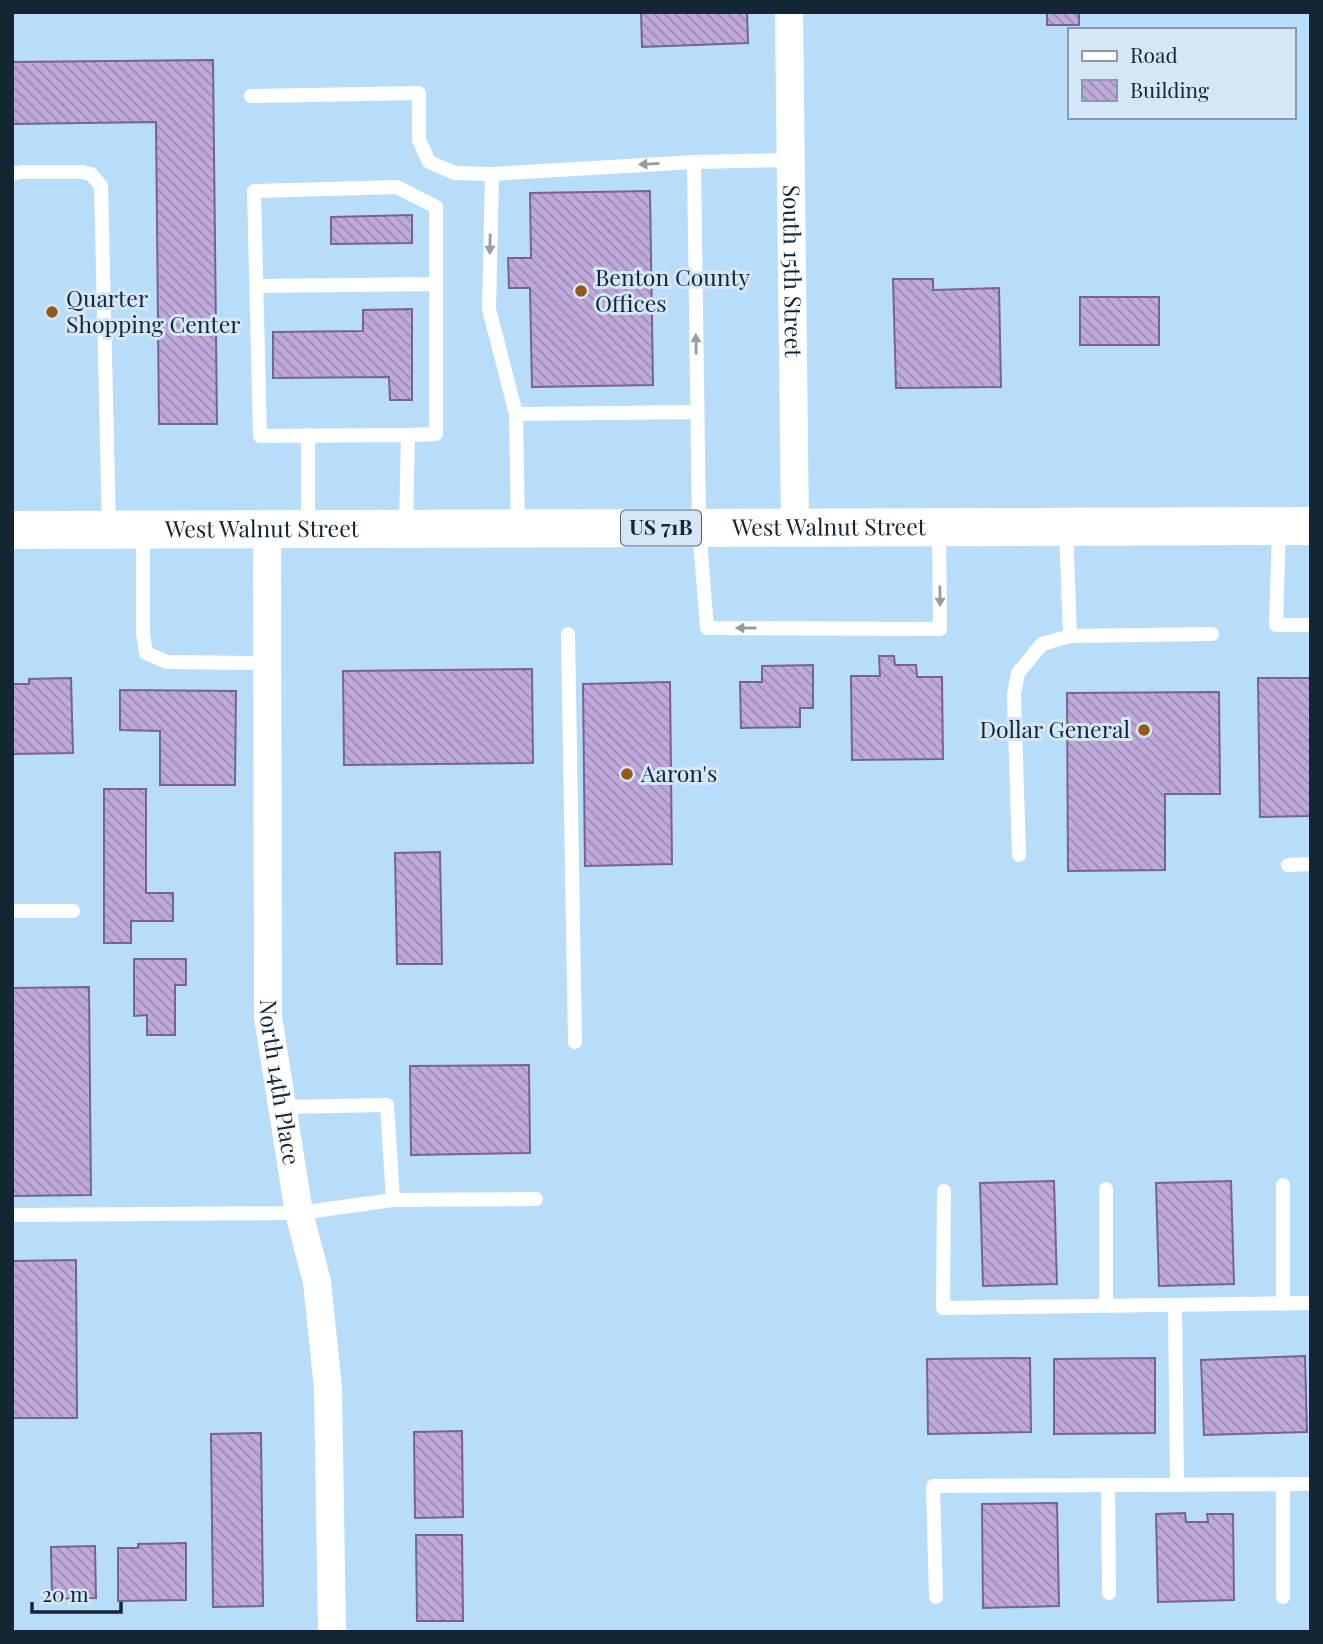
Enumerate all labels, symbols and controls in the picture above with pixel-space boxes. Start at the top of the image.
legend [1068,28,1295,119]
text: Road [1130,40,1178,68]
text: Building [1130,75,1209,103]
one-way arrow [637,159,659,170]
street label: South 15th Street [777,184,810,358]
one-way arrow [485,233,496,255]
place label: Benton County Offices [595,261,751,318]
place label: Quarter Shopping Center [66,282,241,339]
marker: Benton County Offices [573,283,589,299]
marker: Quarter Shopping Center [44,304,60,320]
one-way arrow [691,333,702,355]
road number: US 71B [621,510,701,546]
street label: West Walnut Street [731,510,927,542]
street label: West Walnut Street [164,512,360,544]
one-way arrow [934,585,945,607]
one-way arrow [735,622,757,634]
place label: Dollar General [979,713,1130,744]
marker: Dollar General [1136,722,1152,738]
place label: Aaron's [640,757,717,788]
marker: Aaron's [619,766,635,782]
street label: North 14th Place [254,999,308,1167]
scale bar [32,1570,121,1614]
text: 20 m [42,1579,89,1607]

